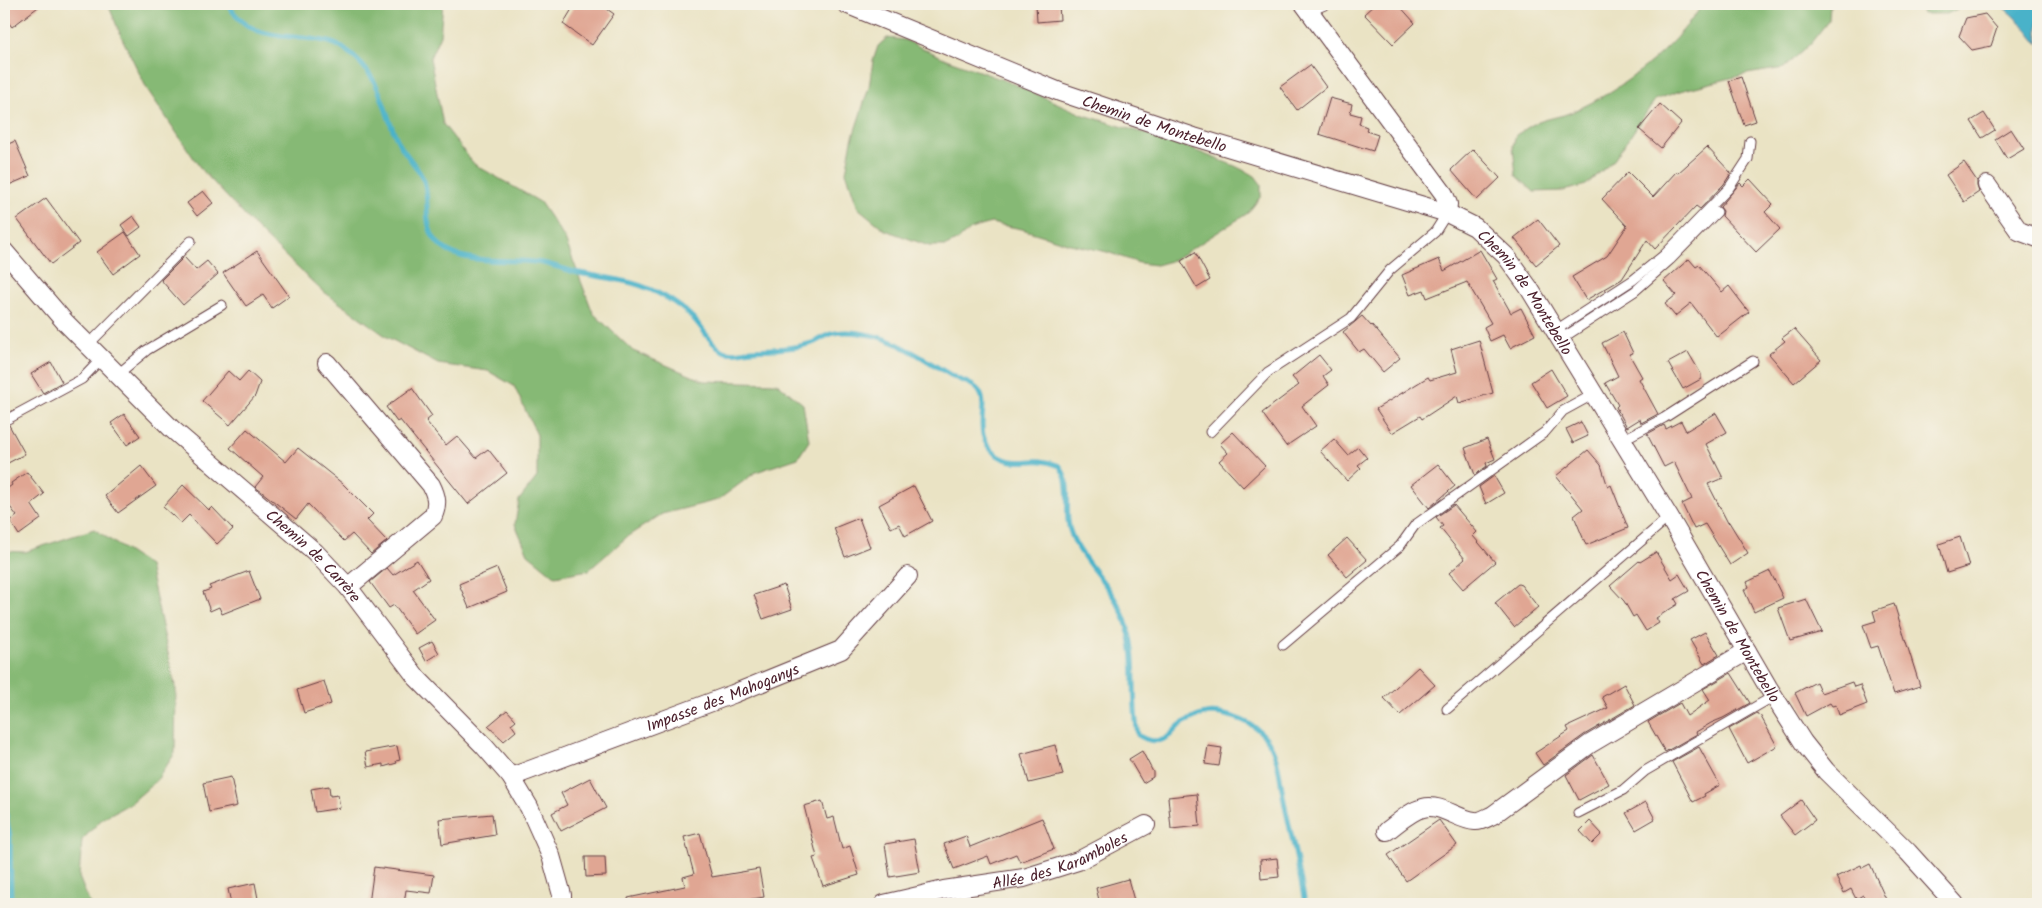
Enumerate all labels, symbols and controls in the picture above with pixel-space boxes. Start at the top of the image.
street label: Chemin de Montebello [1078,89,1230,160]
street label: Chemin de Montebello [1471,224,1578,361]
street label: Chemin de Carrère [259,504,367,608]
street label: Chemin de Montebello [1688,565,1786,708]
street label: Impasse des Mahoganys [643,657,804,739]
street label: Allée des Karamboles [991,826,1133,897]

